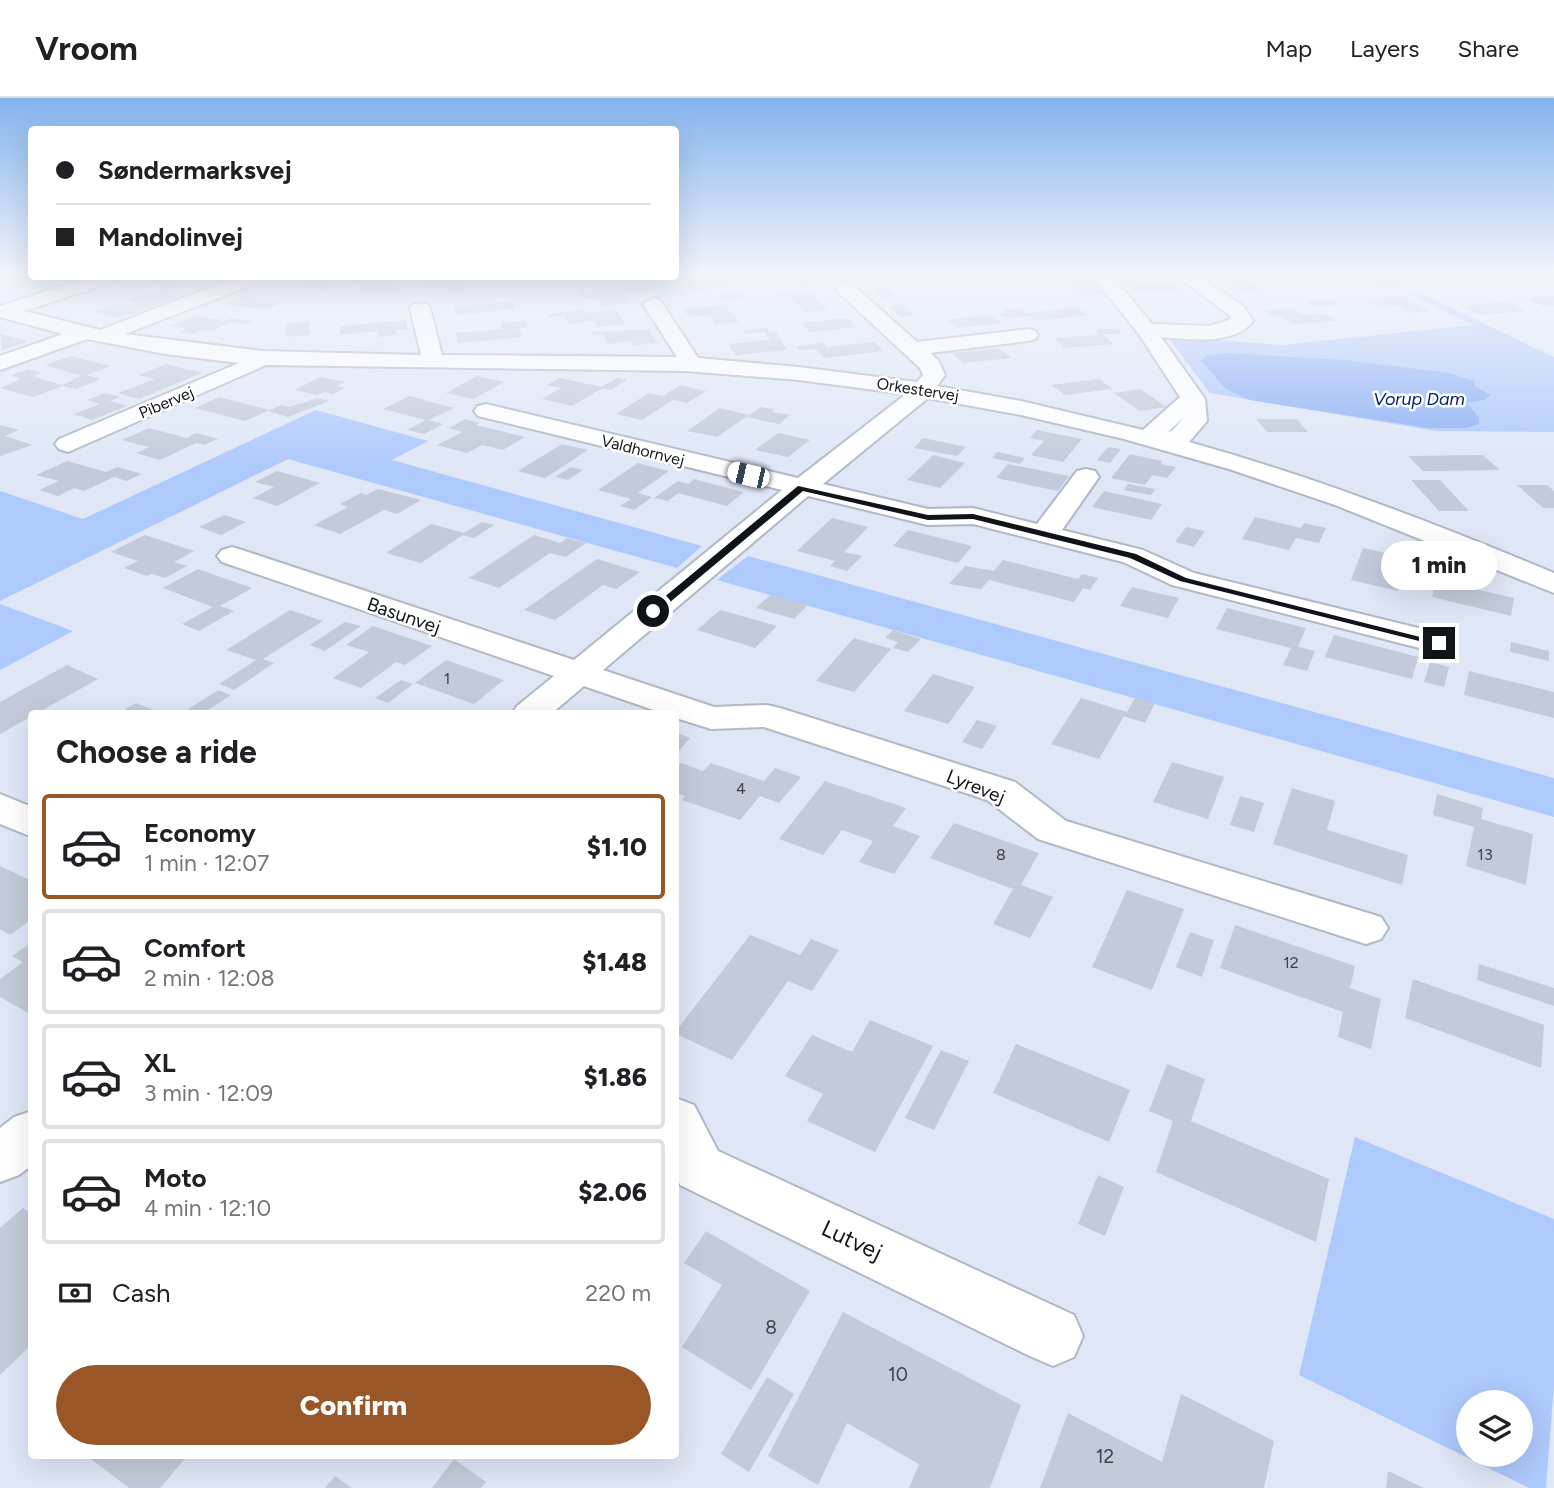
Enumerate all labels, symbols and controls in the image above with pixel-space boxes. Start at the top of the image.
text: Vroom [35,29,138,68]
text: Map [1265,34,1312,63]
text: Layers [1350,34,1419,63]
text: Share [1457,34,1519,63]
text: Søndermarksvej [98,154,292,186]
text: Mandolinvej [98,221,243,253]
street label: Orkestervej [875,374,960,405]
street label: Pibervej [136,382,196,422]
water label: Vorup Dam [1373,388,1465,410]
street label: Valdhornvej [599,431,686,470]
car [726,460,771,490]
callout: 1 min [1381,542,1497,590]
text: 1 min [1412,551,1466,579]
street label: Basunvej [364,592,444,639]
route start [637,595,669,627]
route end [1423,627,1455,659]
house number: 1 [444,669,450,688]
text: Choose a ride [56,733,257,771]
street label: Lyrevej [943,764,1009,809]
house number: 4 [736,779,746,798]
icon: car [60,815,123,878]
text: Economy [144,817,256,849]
text: $1.10 [587,831,647,863]
house number: 8 [996,845,1006,864]
house number: 13 [1477,845,1493,864]
text: 1 min · 12:07 [144,849,269,877]
icon: car [60,930,123,993]
text: Comfort [144,932,246,964]
text: $1.48 [582,946,647,978]
house number: 12 [1283,953,1299,972]
text: 2 min · 12:08 [144,964,275,992]
icon: car [60,1045,123,1108]
text: XL [144,1047,176,1079]
text: $1.86 [584,1061,647,1093]
text: 3 min · 12:09 [144,1079,273,1107]
icon: car [60,1160,123,1223]
text: Moto [144,1162,207,1194]
text: $2.06 [578,1176,647,1208]
text: 4 min · 12:10 [144,1194,271,1222]
street label: Lutvej [817,1214,887,1266]
icon: cash [56,1274,94,1312]
text: Cash [112,1277,171,1309]
text: 220 m [585,1279,651,1307]
house number: 8 [765,1316,777,1339]
house number: 10 [888,1363,908,1386]
button: Confirm [56,1365,651,1445]
map controls [1456,1390,1533,1467]
button: layers [1456,1390,1533,1467]
house number: 12 [1096,1445,1114,1468]

